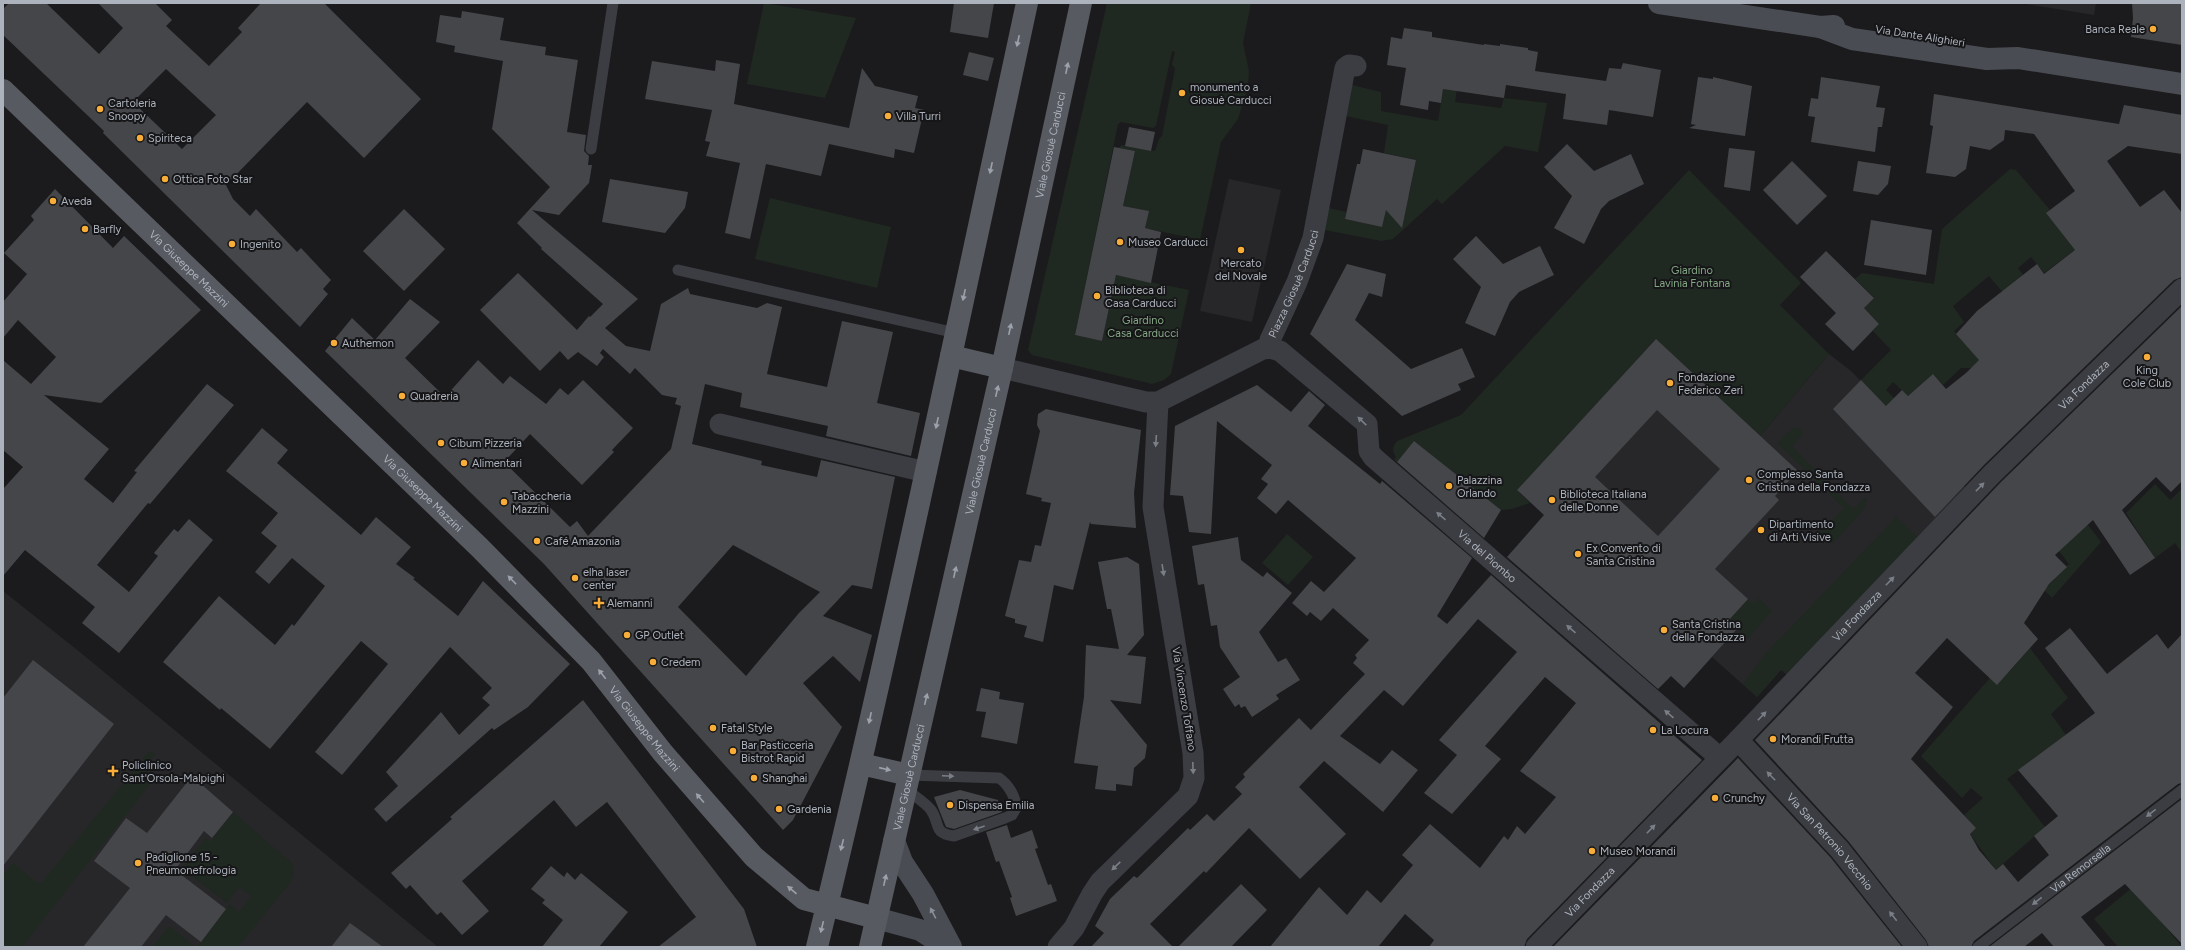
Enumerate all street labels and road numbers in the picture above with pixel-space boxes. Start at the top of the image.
street label: Via Dante Alighieri [1874,23,1966,49]
street label: Viale Giosuè Carducci [1032,91,1068,200]
street label: Via Giuseppe Mazzini [147,227,232,310]
street label: Piazza Giosuè Carducci [1265,229,1321,340]
street label: Via Fondazza [2056,357,2112,412]
street label: Viale Giosuè Carducci [962,407,999,516]
street label: Via Giuseppe Mazzini [380,452,465,534]
street label: Via del Piombo [1455,527,1519,585]
street label: Via Fondazza [1829,588,1884,644]
street label: Via Vincenzo Toffano [1169,646,1199,752]
street label: Via Giuseppe Mazzini [607,683,683,774]
street label: Viale Giosuè Carducci [890,723,927,832]
street label: Via San Petronio Vecchio [1784,790,1876,893]
street label: Via Remorsella [2048,841,2113,896]
street label: Via Fondazza [1562,864,1617,920]

